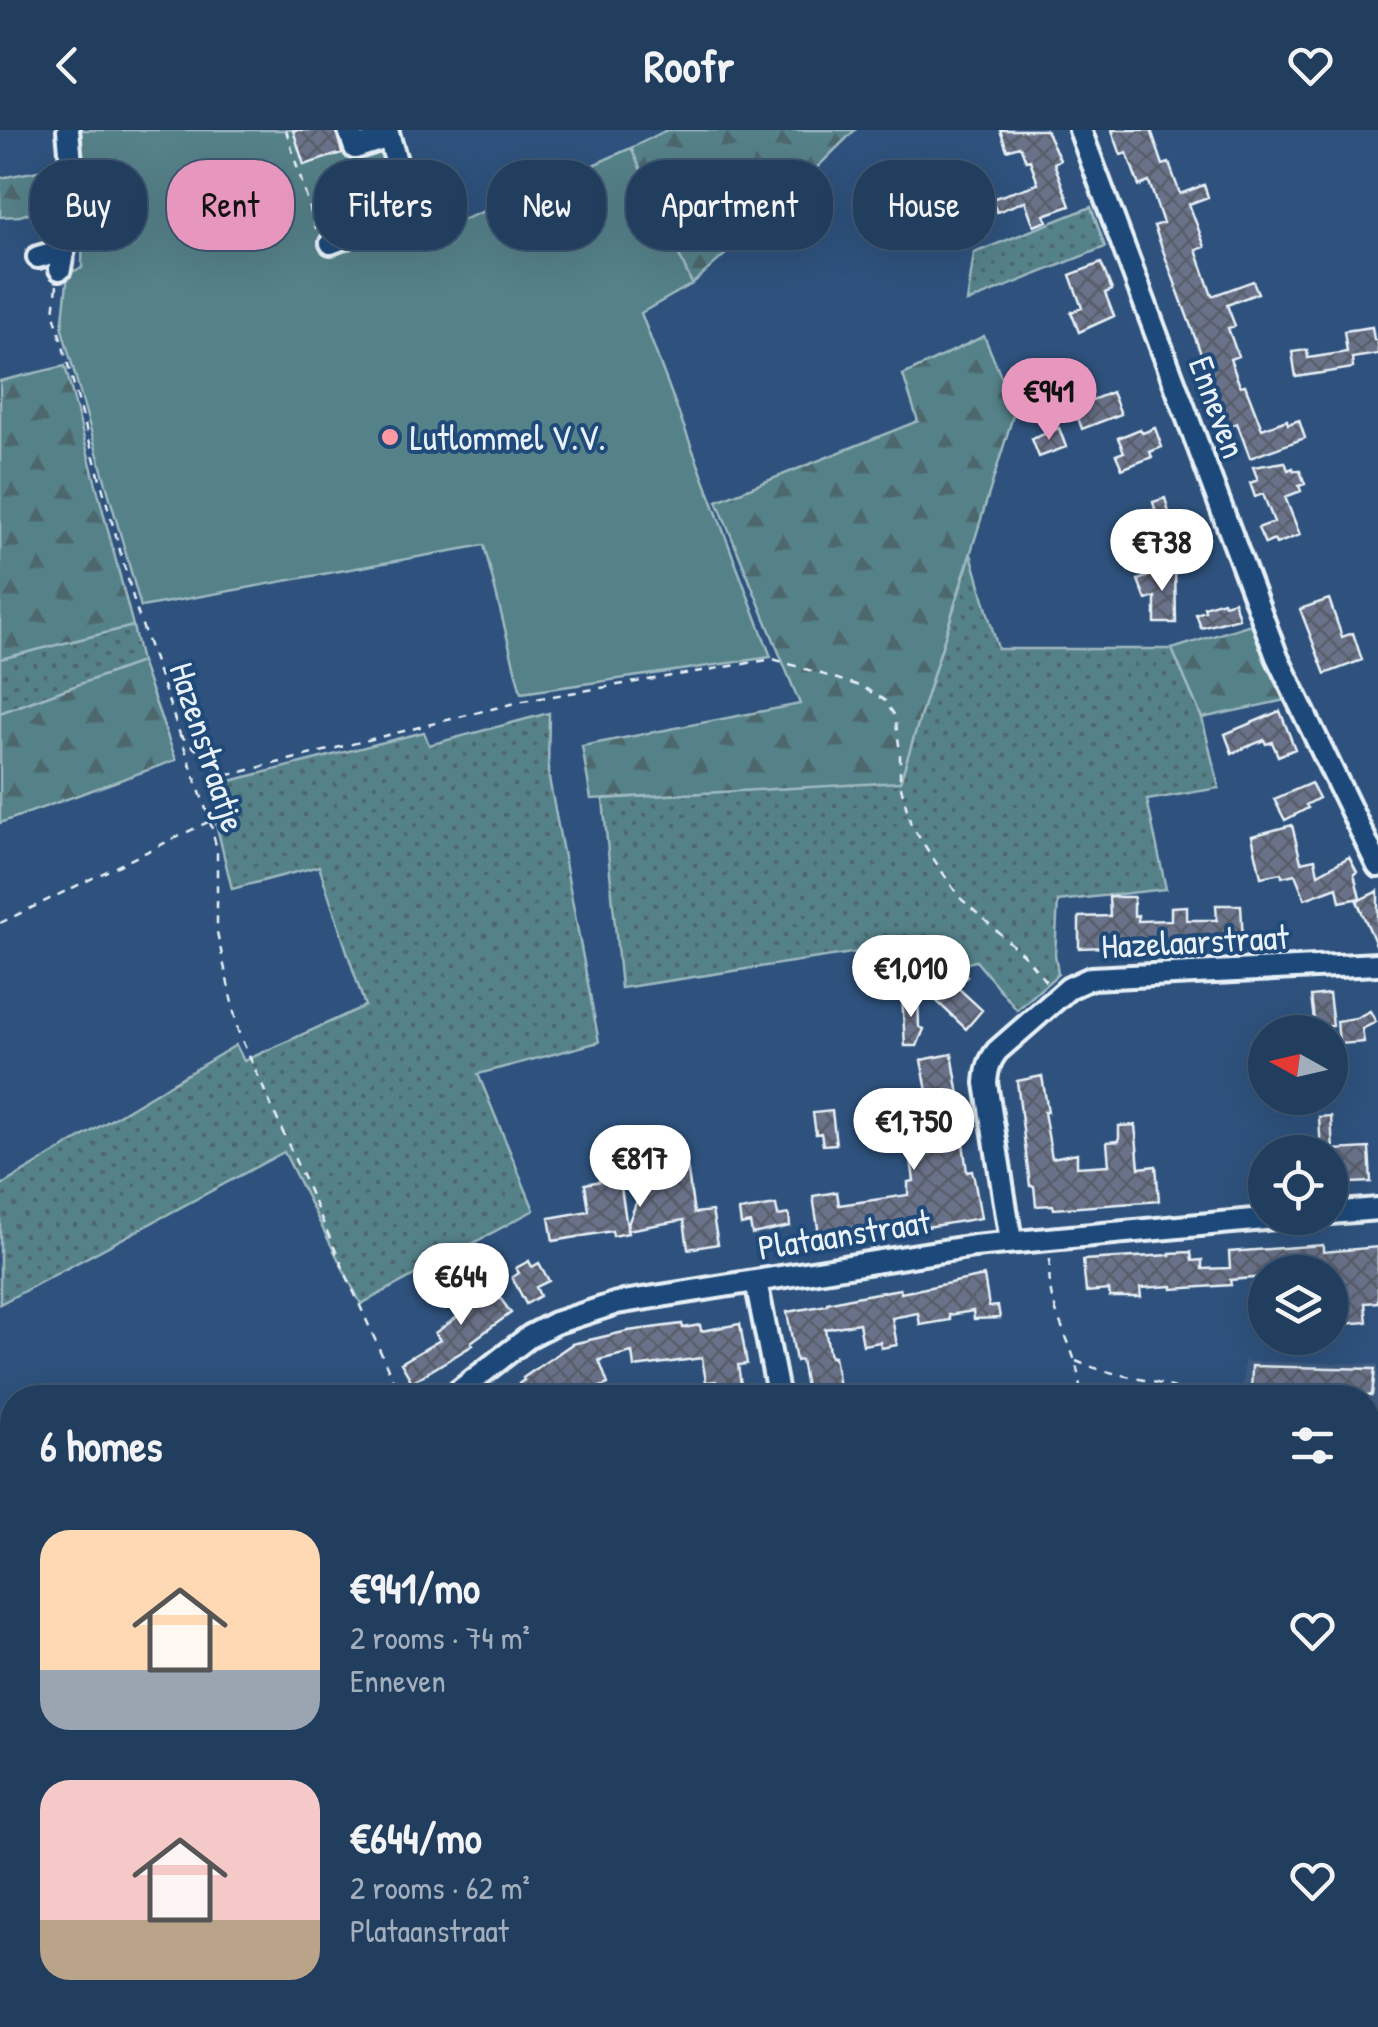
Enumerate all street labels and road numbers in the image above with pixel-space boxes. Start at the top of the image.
street label: Enneven [1178,350,1258,464]
street label: Hazenstraatje [159,656,257,838]
street label: Hazelaarstraat [1100,913,1291,969]
street label: Plataanstraat [755,1197,934,1271]

